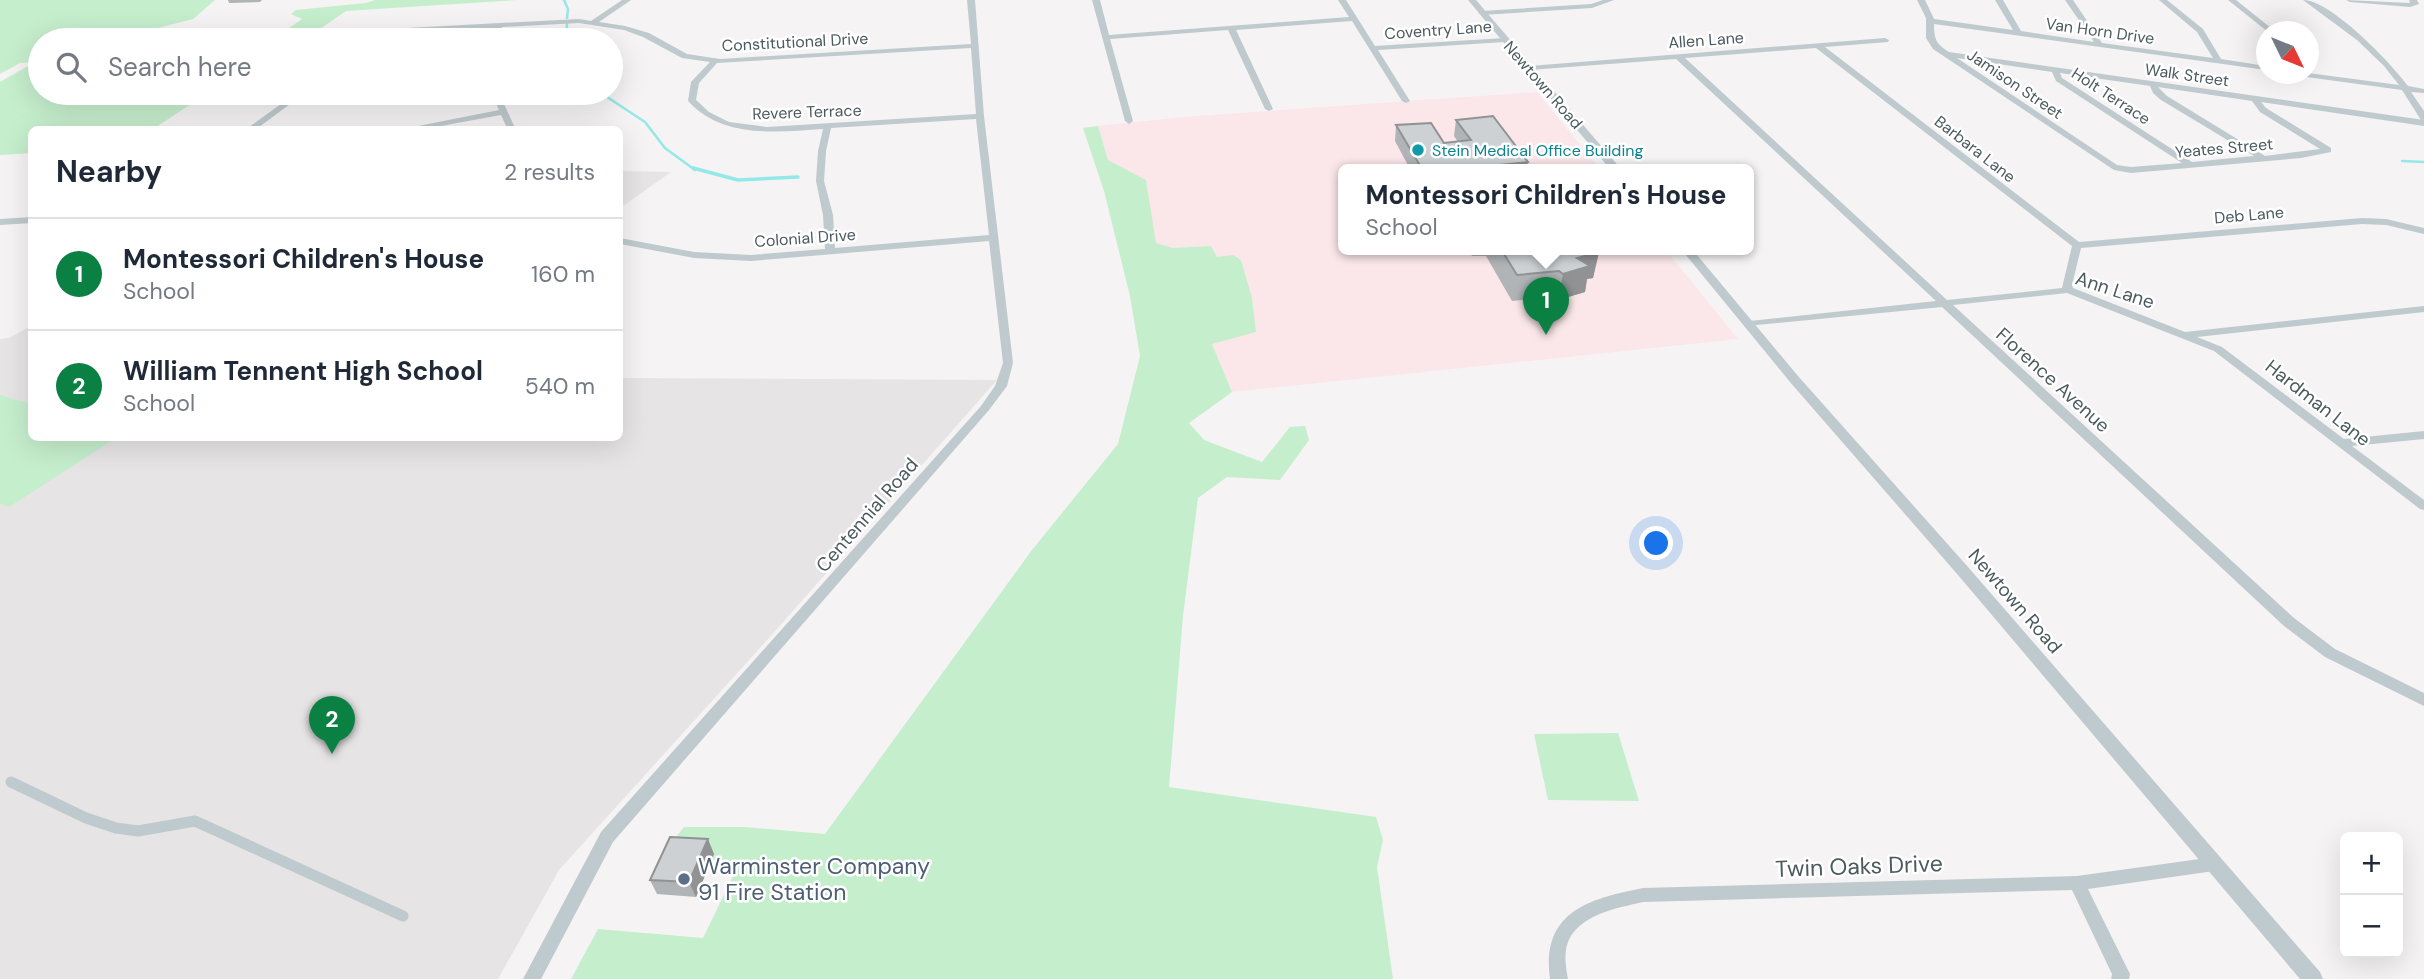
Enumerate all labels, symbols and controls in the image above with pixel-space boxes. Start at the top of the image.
street label: Van Horn Drive [2044,13,2156,49]
street label: Coventry Lane [1384,16,1492,44]
north arrow [2256,21,2319,84]
street label: Allen Lane [1668,27,1744,53]
search box [28,28,623,105]
street label: Constitutional Drive [721,28,869,56]
street label: Newtown Road [1499,37,1587,133]
street label: Jamison Street [1963,44,2067,124]
icon: search [52,48,90,86]
text: Search here [108,50,251,84]
street label: Walk Street [2144,59,2230,91]
street label: Holt Terrace [2068,63,2154,129]
street label: Revere Terrace [752,100,862,124]
street label: Barbara Lane [1930,111,2020,187]
street label: Yeates Street [2174,133,2274,163]
place label: Stein Medical Office Building [1432,140,1643,161]
marker: Stein Medical Office Building [1410,142,1426,158]
text: Nearby [56,152,162,191]
text: 2 results [504,157,595,187]
popup [1338,164,1754,255]
text: Montessori Children's House [1365,178,1727,212]
street label: Deb Lane [2213,201,2285,229]
text: School [1365,212,1438,242]
street label: Colonial Drive [754,224,856,252]
text: Montessori Children's House [123,242,484,276]
text: 1 [75,259,83,289]
text: 160 m [531,259,595,289]
street label: Ann Lane [2072,266,2158,314]
text: School [123,276,195,306]
pin: 1 [1523,277,1569,335]
street label: Florence Avenue [1991,322,2115,438]
text: William Tennent High School [123,354,483,388]
street label: Hardman Lane [2260,354,2376,452]
text: 2 [72,371,86,401]
text: 540 m [525,371,595,401]
text: School [123,388,195,418]
street label: Centennial Road [810,453,924,577]
your location [1639,526,1673,560]
street label: Newtown Road [1963,543,2067,659]
pin: 2 [309,696,355,754]
map controls [2340,832,2403,958]
button: + [2340,832,2403,895]
street label: Twin Oaks Drive [1775,848,1943,884]
place label: Warminster Company 91 Fire Station [698,851,930,907]
marker: Warminster Company 91 Fire Station [676,871,692,887]
button: − [2340,895,2403,958]

